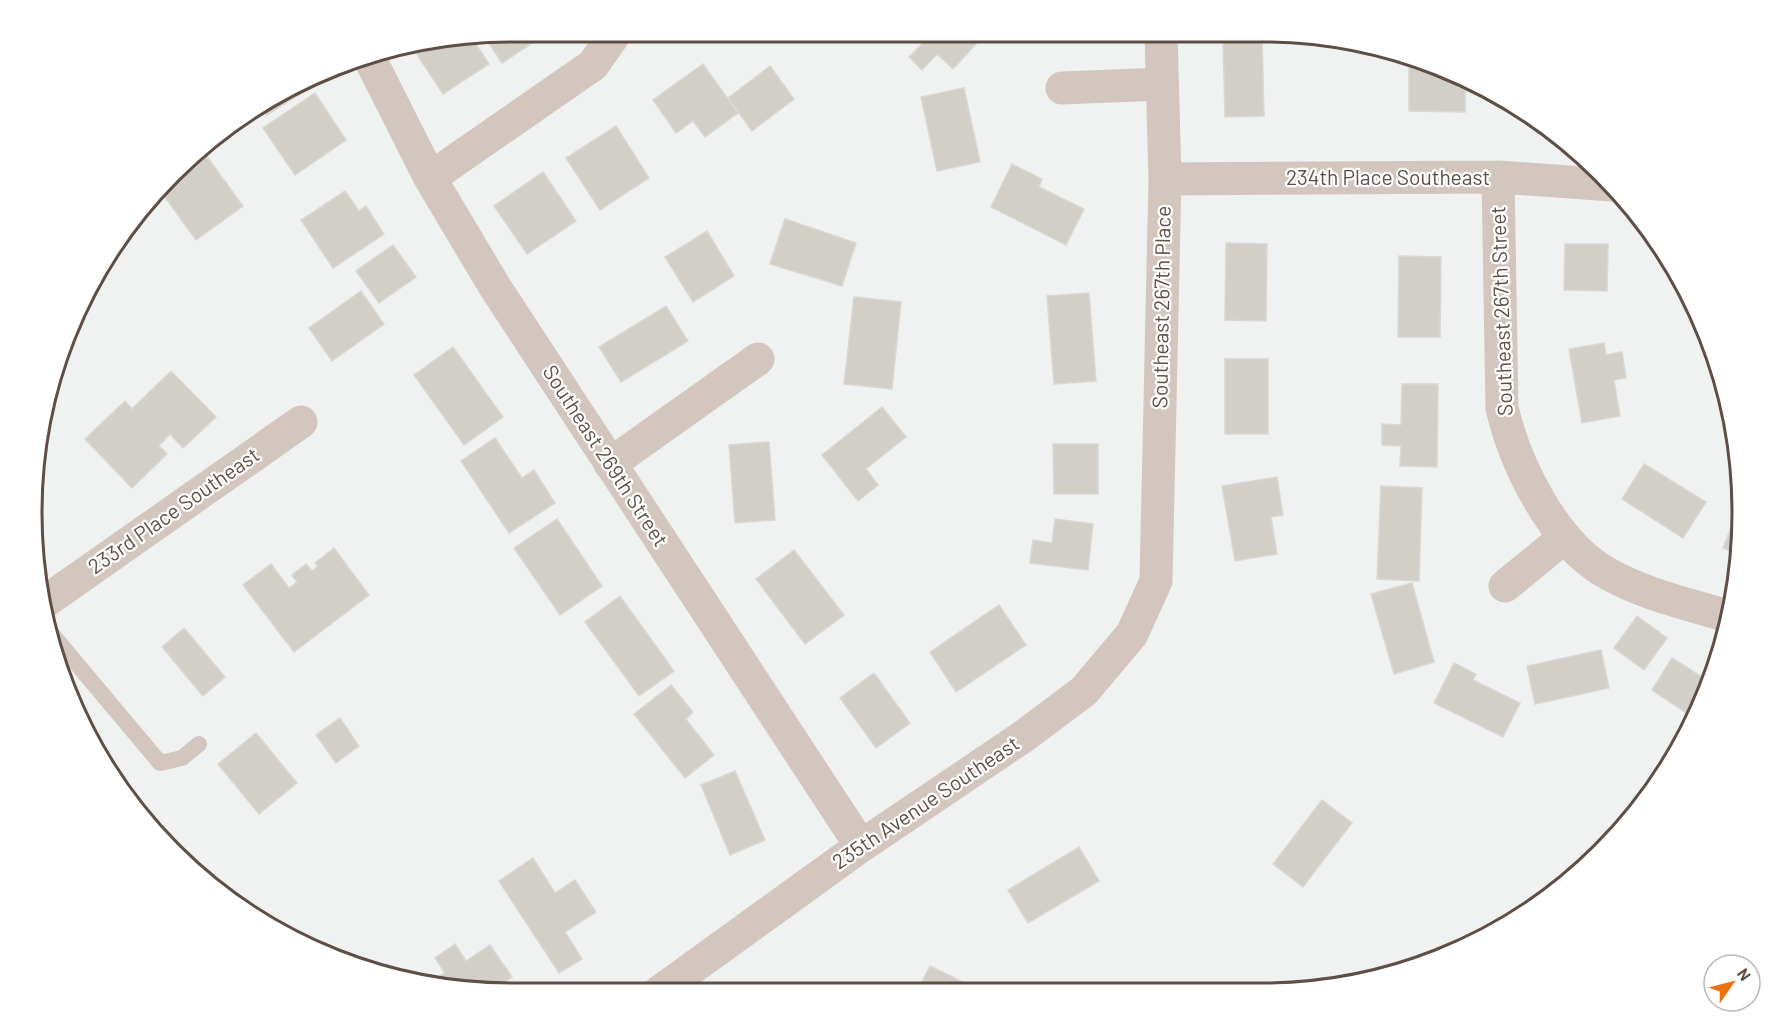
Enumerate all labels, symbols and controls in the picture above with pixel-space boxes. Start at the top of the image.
street label: 234th Place Southeast [1286,164,1490,189]
street label: Southeast 267th Place [1146,205,1175,409]
street label: Southeast 267th Street [1484,206,1517,416]
street label: Southeast 269th Street [538,360,674,550]
street label: 233rd Place Southeast [83,441,264,578]
street label: 235th Avenue Southeast [827,730,1023,874]
north arrow [1702,953,1762,1013]
text: N [1734,964,1756,984]

